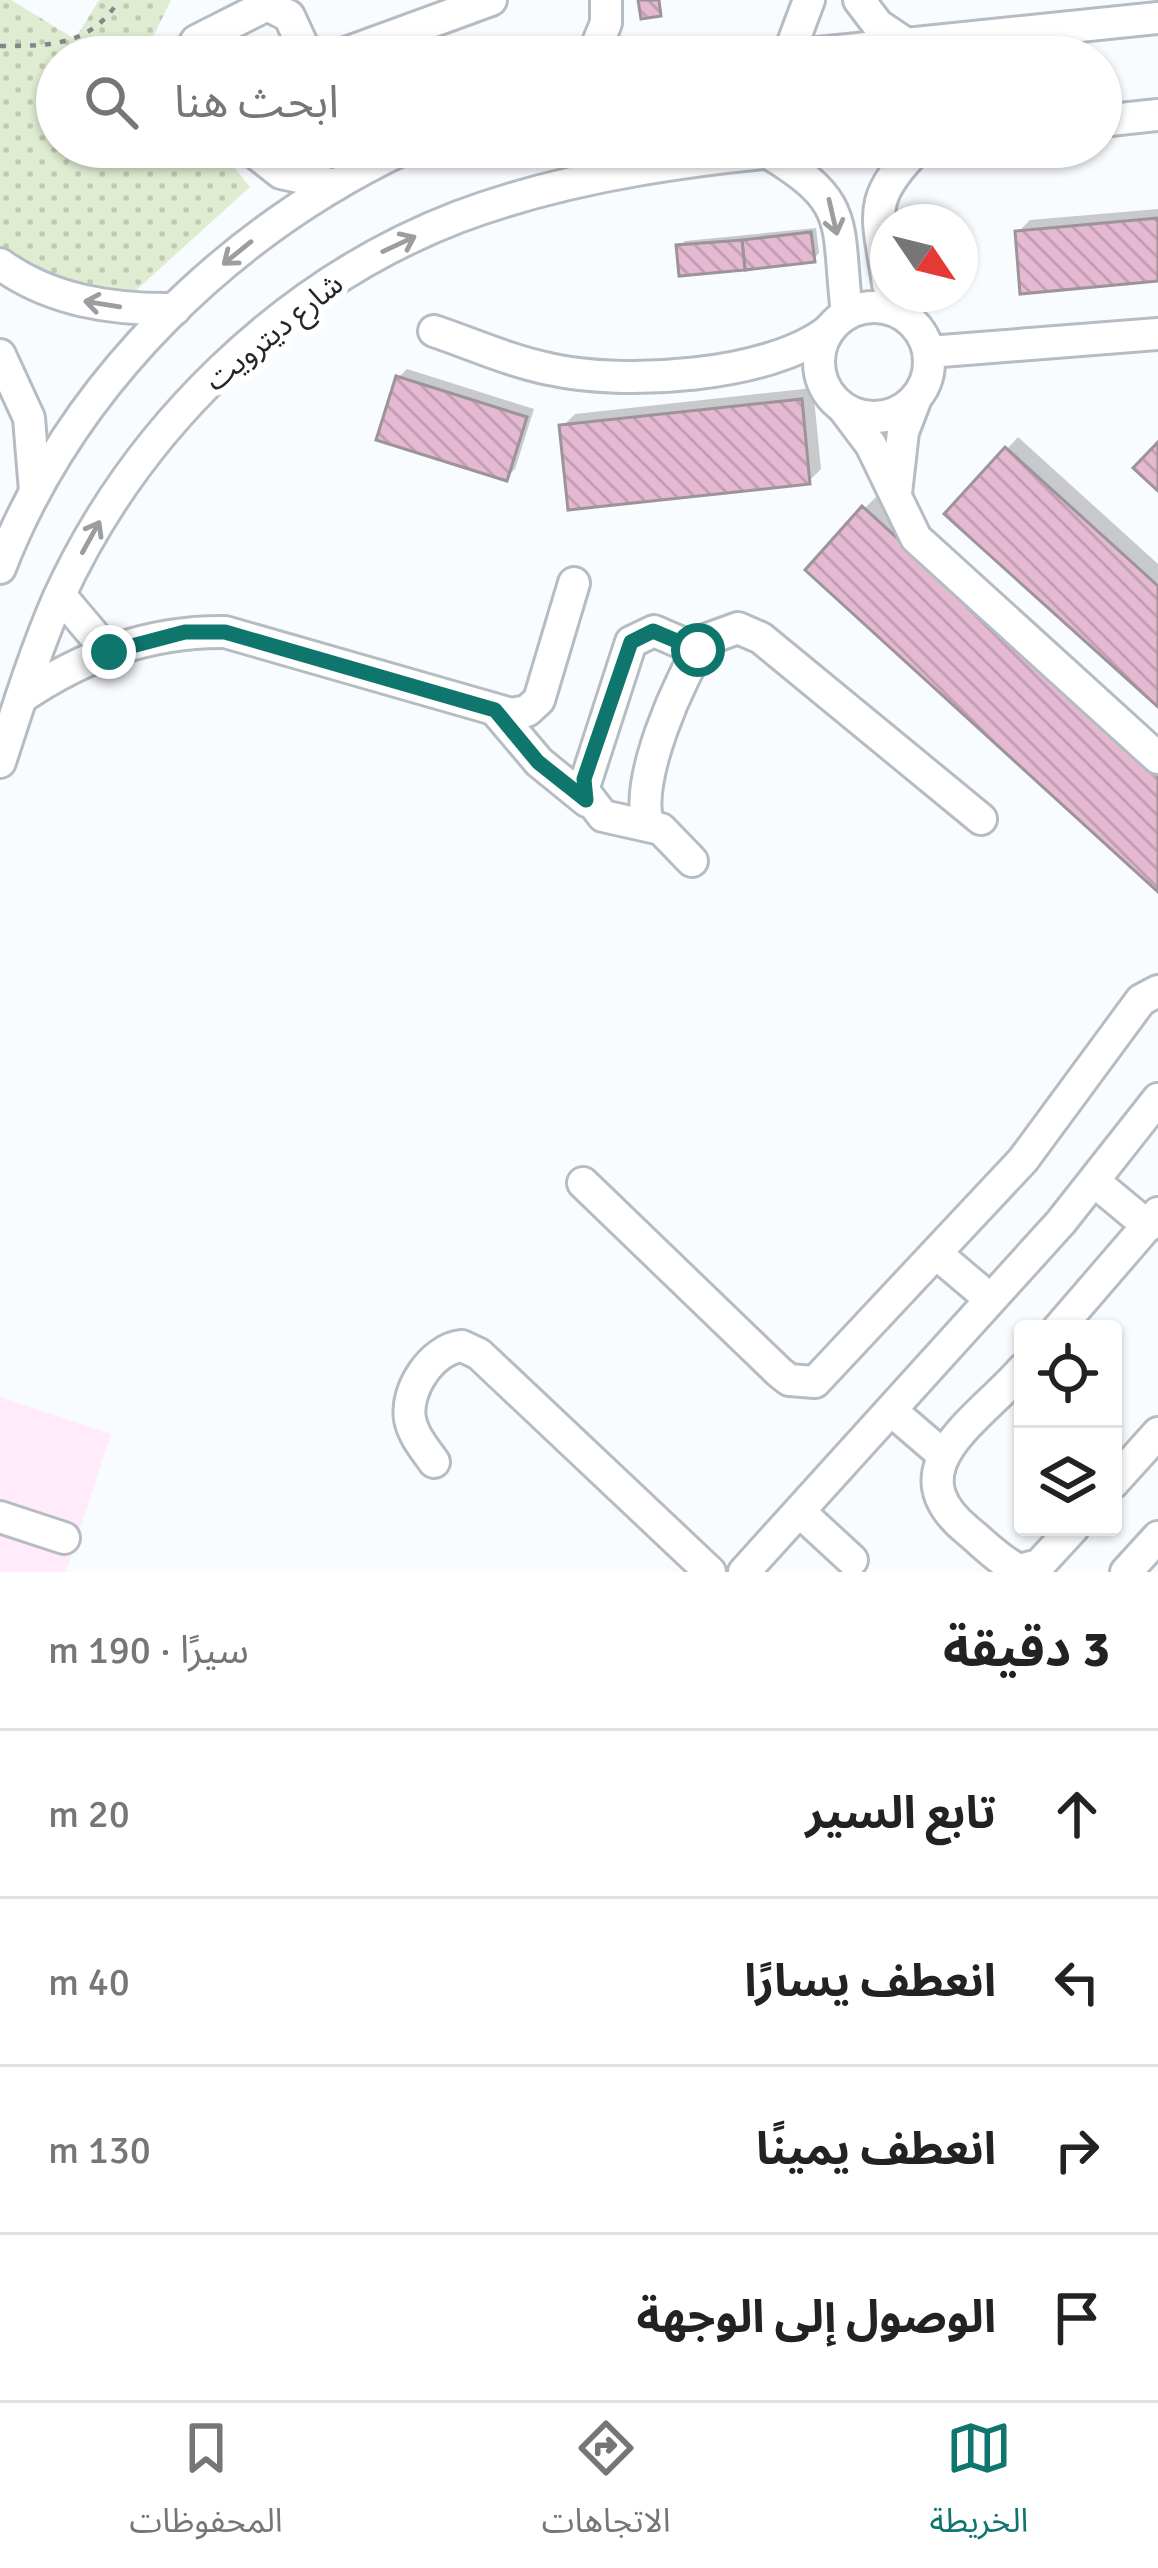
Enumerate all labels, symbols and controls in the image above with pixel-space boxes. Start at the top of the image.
search box [36,36,1122,168]
icon: search [78,69,144,135]
text: ابحث هنا [174,75,339,130]
one-way arrow [823,198,845,236]
north arrow [870,204,978,312]
one-way arrow [380,232,416,254]
one-way arrow [222,239,254,266]
street label: شارع ديترويت [198,266,353,402]
one-way arrow [84,292,123,315]
one-way arrow [80,521,103,556]
route start [671,623,725,677]
route end [82,625,136,679]
map controls [1014,1320,1122,1536]
button: locate [1014,1320,1122,1428]
button: layers [1014,1428,1122,1536]
text: 3 دقيقة [943,1618,1110,1681]
text: سيرًا · 190 m [48,1626,249,1674]
icon: ahead [1044,1781,1110,1847]
text: تابع السير [806,1786,996,1841]
text: 20 m [48,1790,130,1838]
icon: left [1044,1949,1110,2015]
text: انعطف يسارًا [744,1954,996,2009]
text: 40 m [48,1958,130,2006]
icon: right [1044,2117,1110,2183]
text: انعطف يمينًا [756,2122,996,2177]
text: 130 m [48,2126,151,2174]
icon: arrive [1044,2285,1110,2351]
text: الوصول إلى الوجهة [636,2290,996,2345]
tab: المحفوظات [130,2415,283,2556]
tab: الاتجاهات [542,2415,671,2556]
tab: الخريطة [930,2415,1028,2556]

